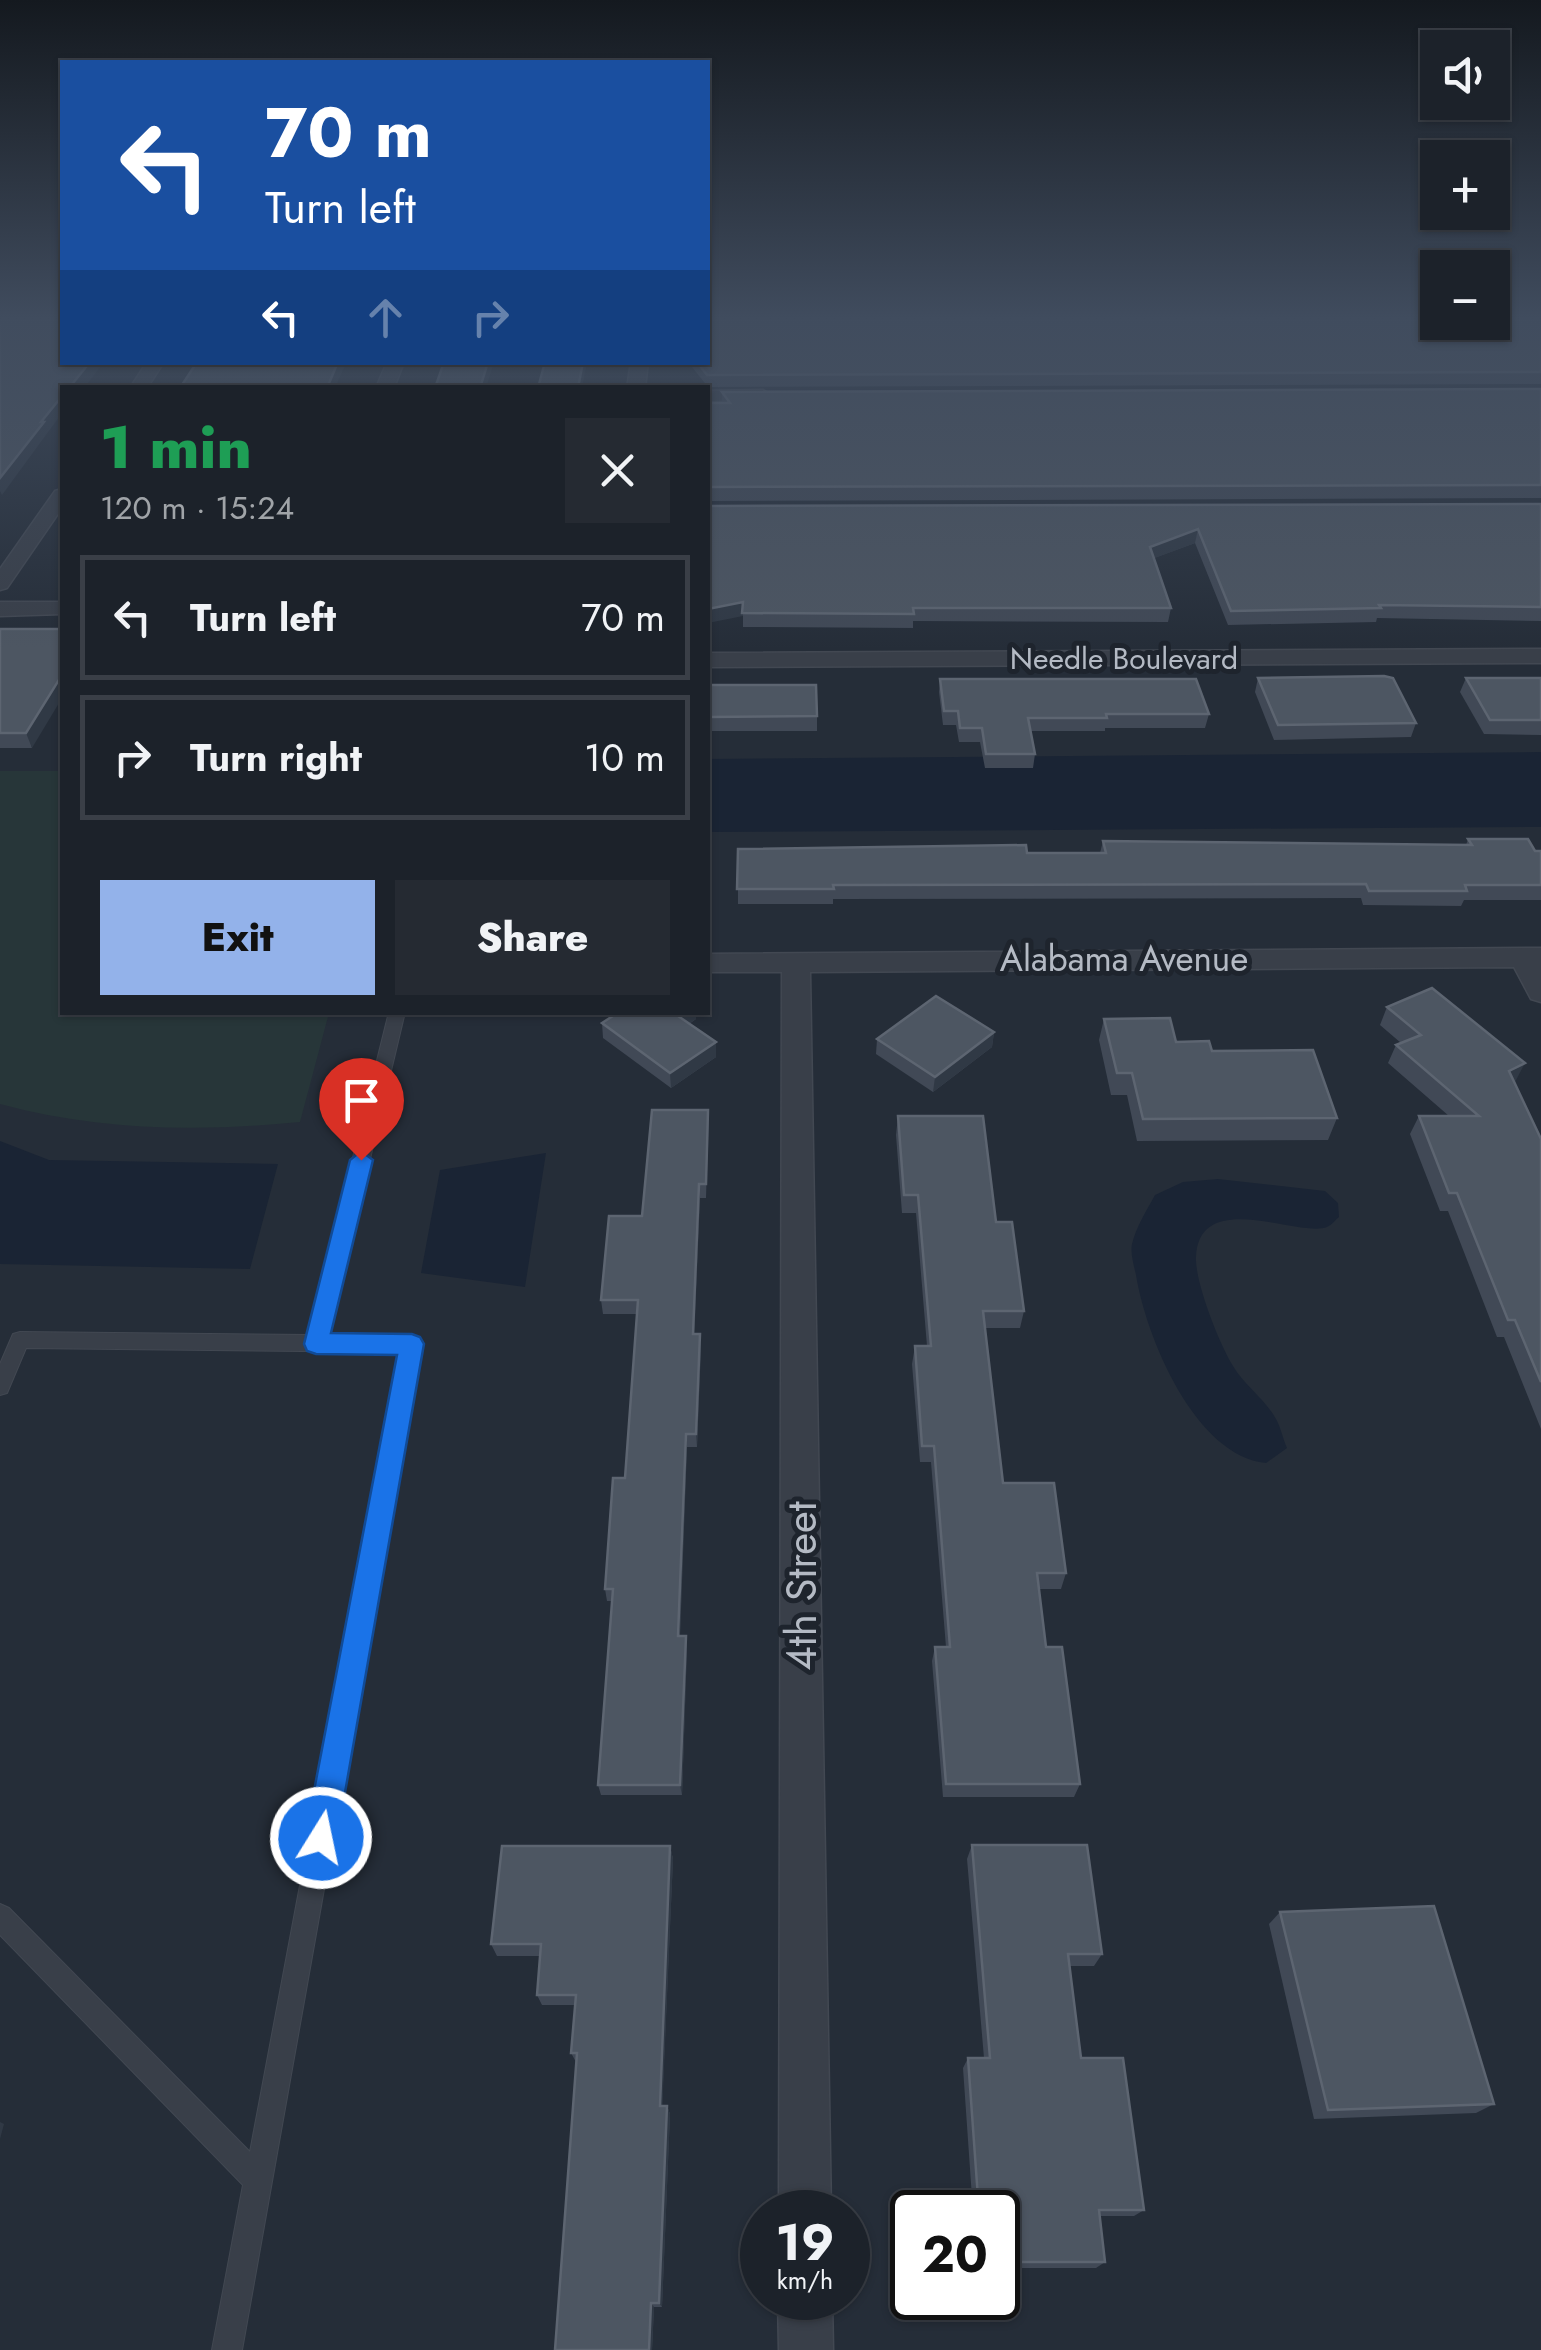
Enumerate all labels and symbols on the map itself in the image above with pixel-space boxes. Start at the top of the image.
street label: Needle Boulevard [1010,637,1238,680]
street label: Alabama Avenue [1000,934,1248,984]
pin [319,1058,404,1161]
street label: 4th Street [771,1501,832,1671]
position arrow [269,1786,373,1890]
speed limit sign: 20 [890,2190,1020,2320]

